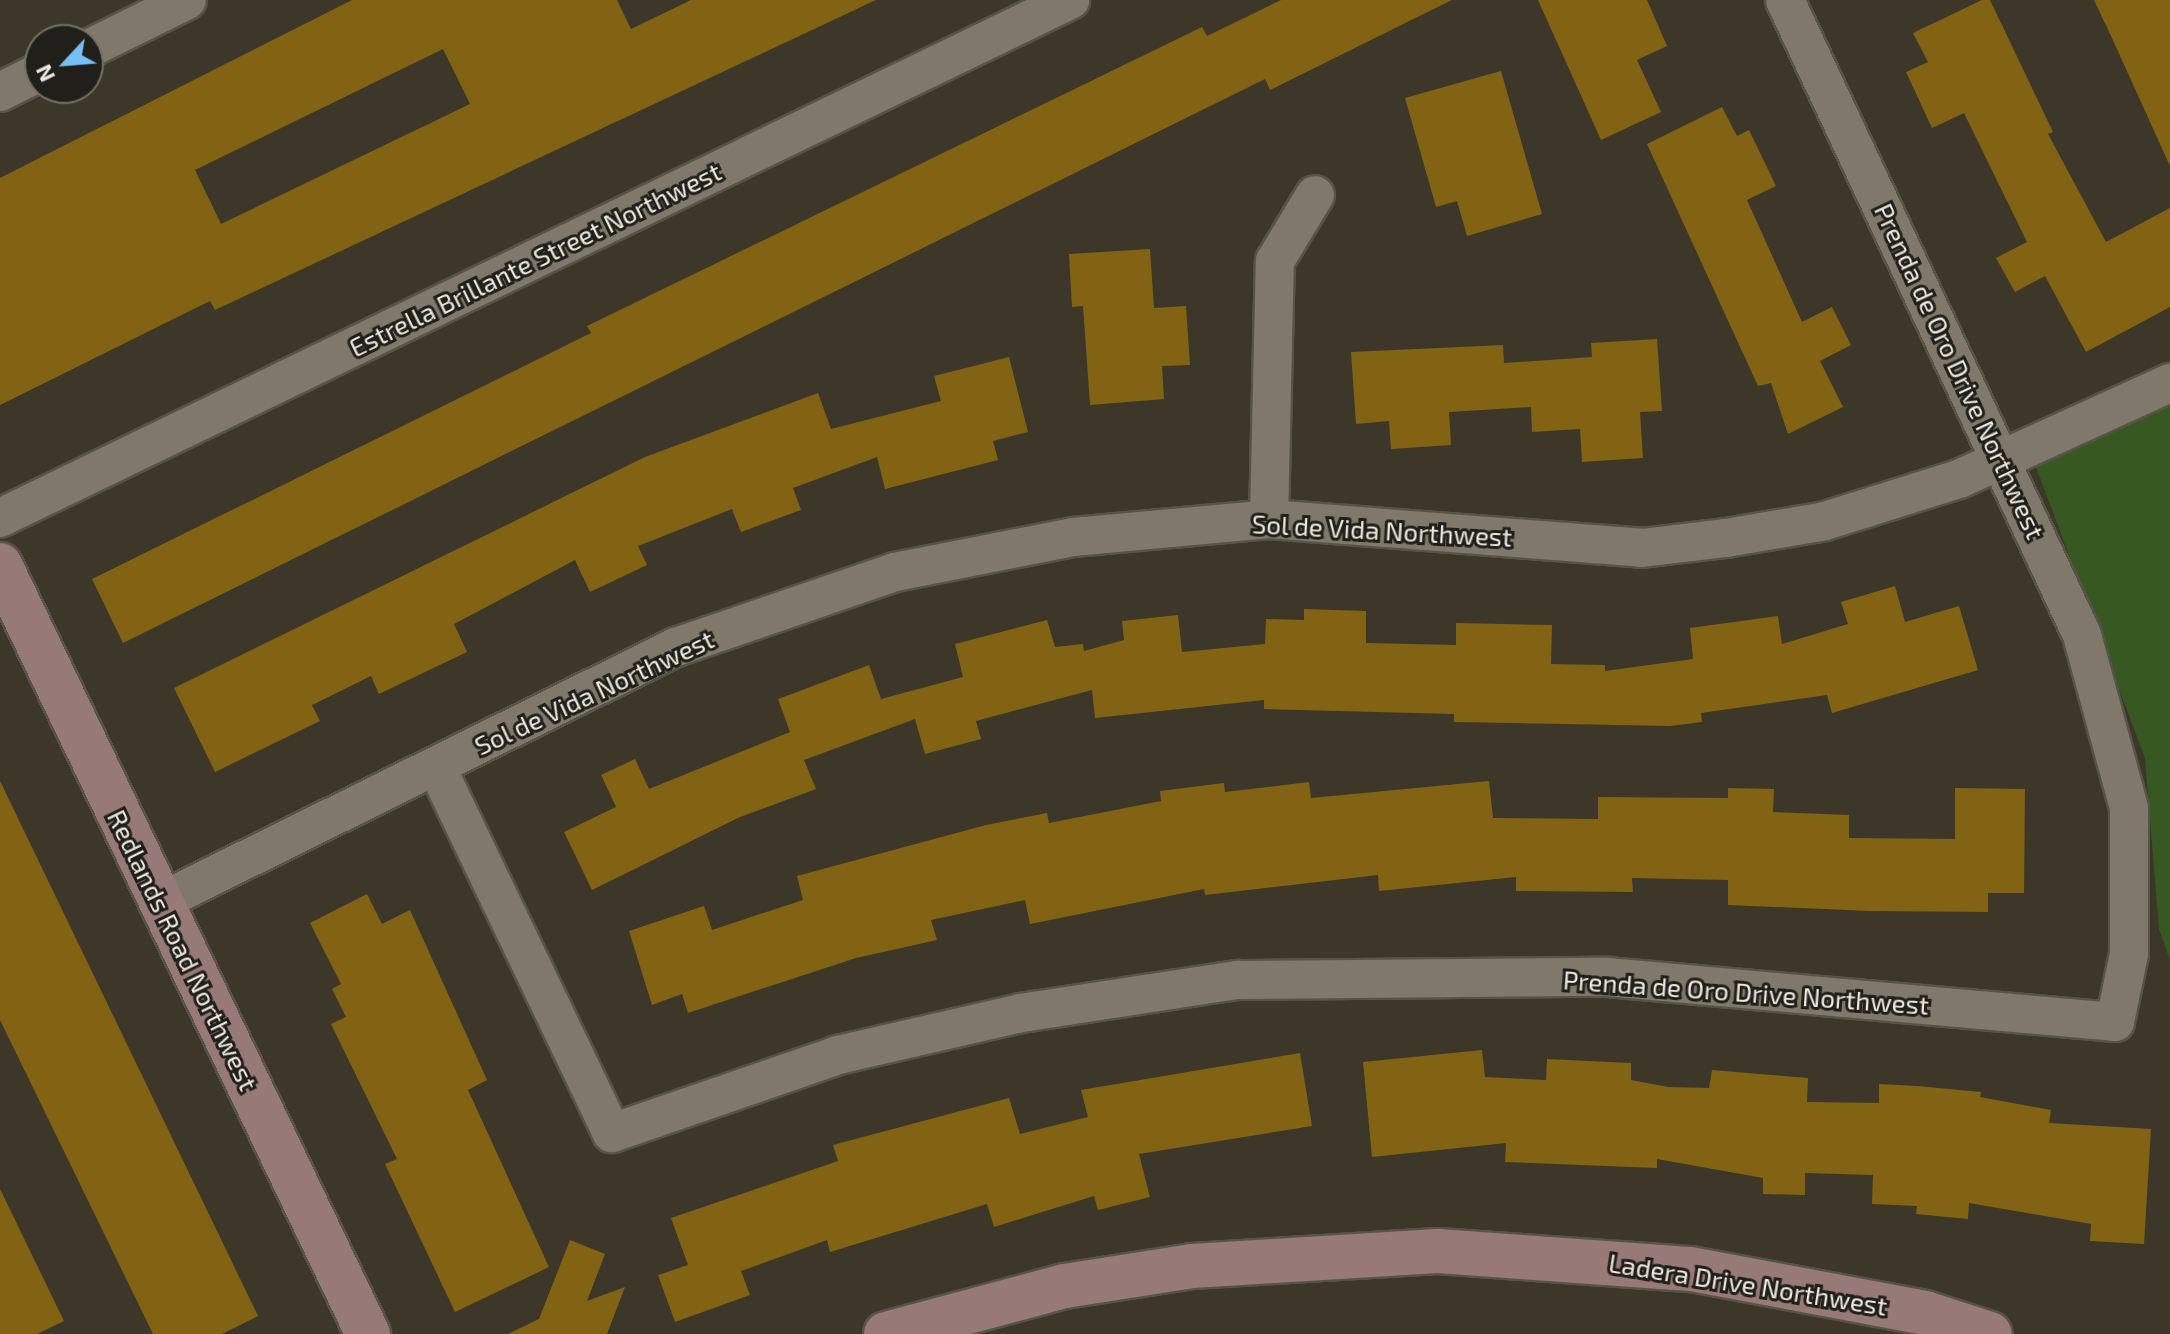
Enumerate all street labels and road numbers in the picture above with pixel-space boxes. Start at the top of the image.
street label: Estrella Brillante Street Northwest [344,155,726,363]
street label: Prenda de Oro Drive Northwest [1868,198,2052,544]
street label: Sol de Vida Northwest [1250,508,1514,552]
street label: Sol de Vida Northwest [469,623,719,761]
street label: Redlands Road Northwest [101,805,265,1095]
street label: Prenda de Oro Drive Northwest [1562,964,1930,1020]
street label: Ladera Drive Northwest [1607,1247,1889,1321]

